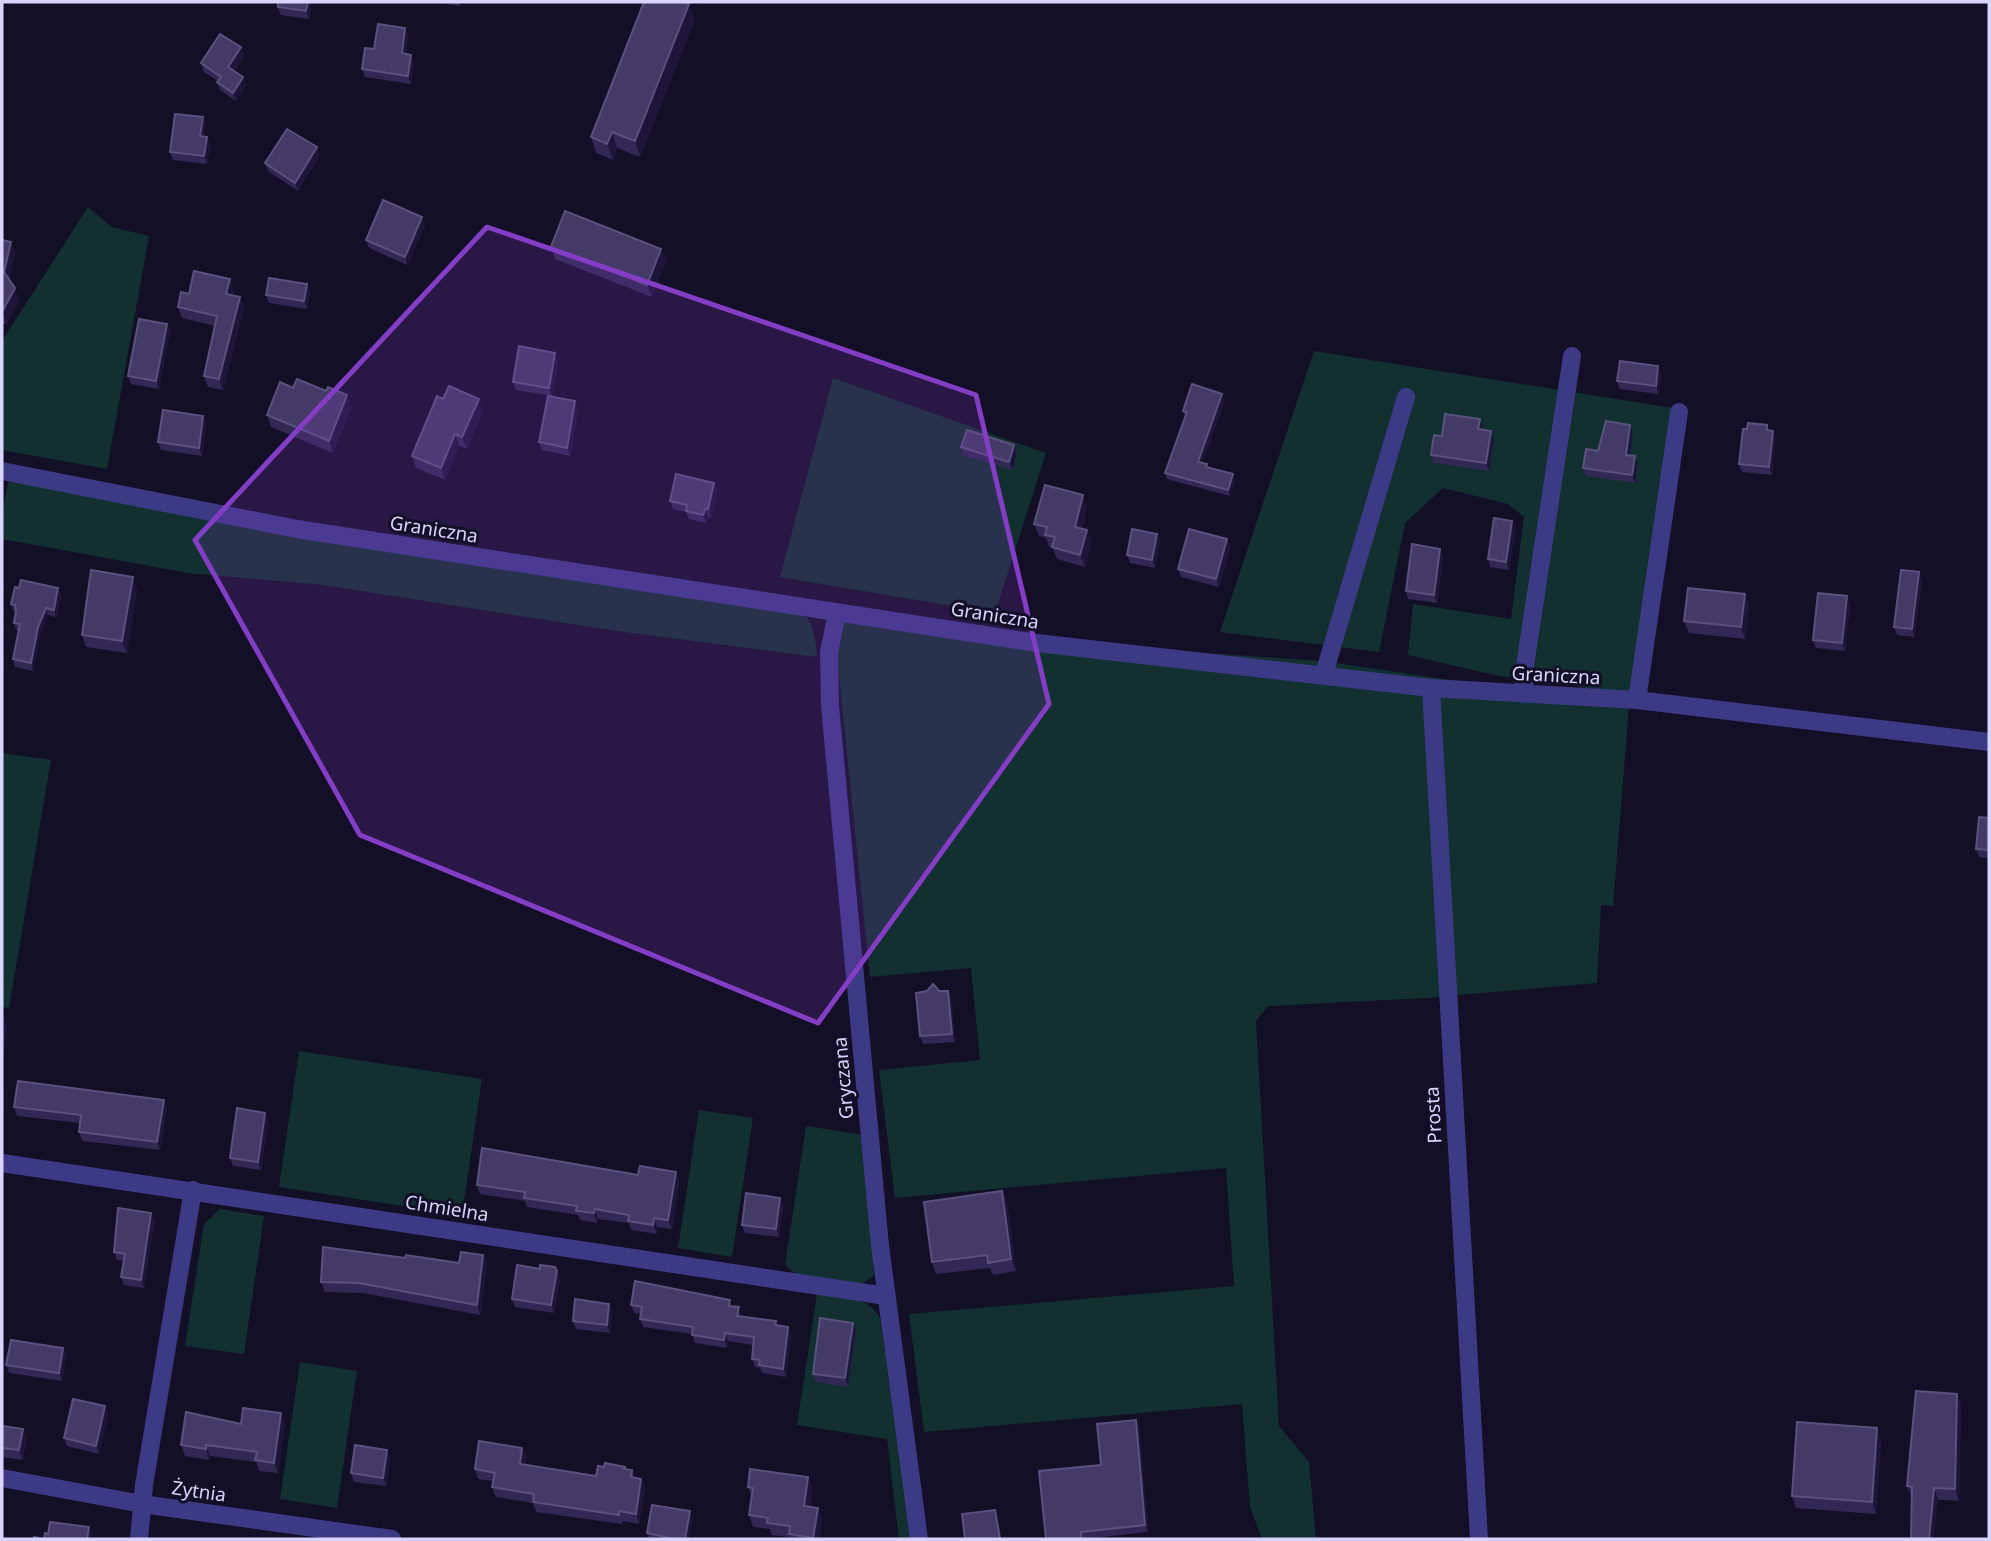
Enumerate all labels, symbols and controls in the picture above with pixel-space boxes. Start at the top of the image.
street label: Graniczna [388,509,480,549]
street label: Graniczna [949,595,1041,635]
street label: Graniczna [1511,660,1601,690]
street label: Gryczana [826,1036,860,1120]
street label: Prosta [1419,1086,1447,1144]
street label: Chmielna [403,1189,491,1227]
street label: Żytnia [170,1474,228,1508]

